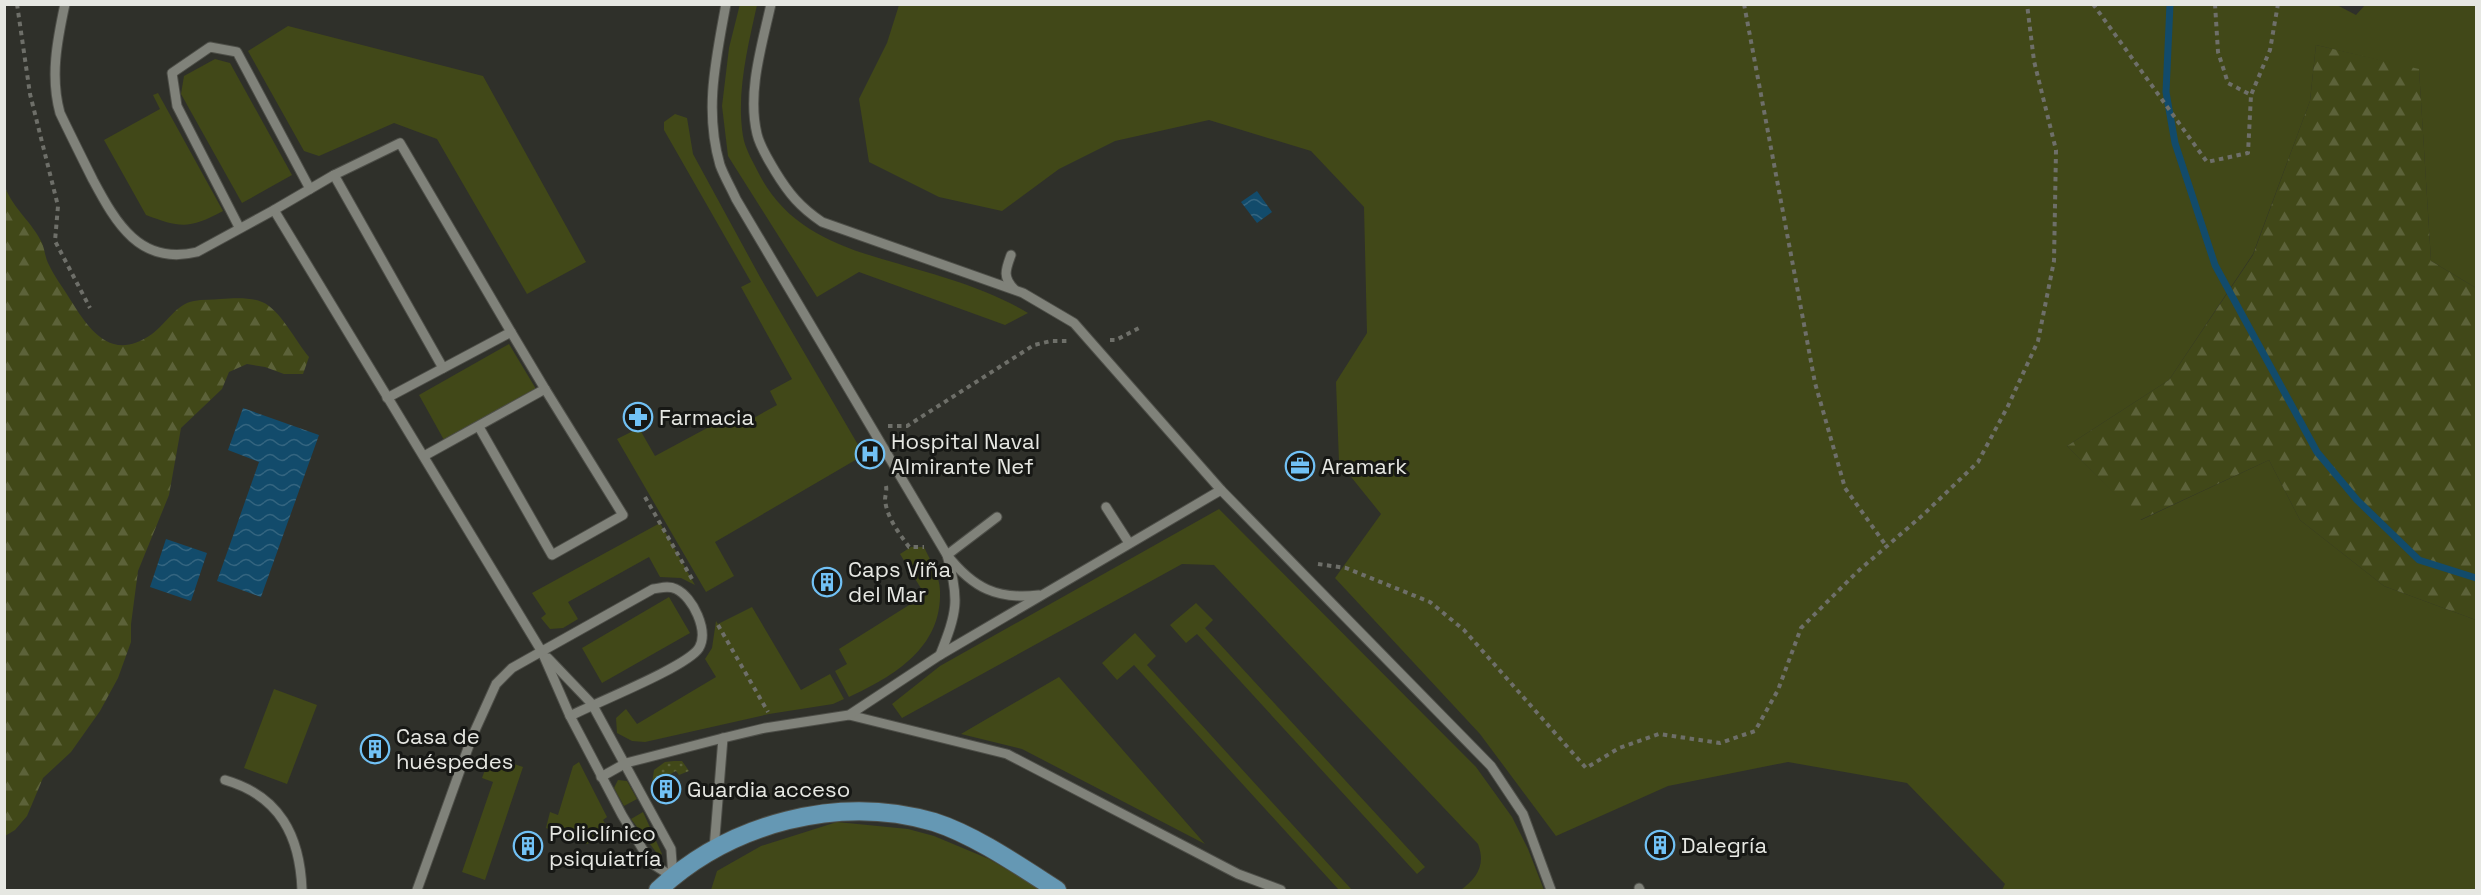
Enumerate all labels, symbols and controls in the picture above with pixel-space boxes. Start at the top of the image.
pharmacy icon: Farmacia [622,401,654,433]
place label: Farmacia [659,403,754,431]
place label: Hospital Naval Almirante Nef [891,427,1040,480]
hospital icon: Hospital Naval Almirante Nef [854,438,886,470]
office icon: Aramark [1284,450,1316,482]
place label: Aramark [1321,452,1407,480]
place label: Caps Viña del Mar [848,555,951,608]
building icon: Caps Viña del Mar [811,566,843,598]
place label: Casa de huéspedes [396,722,513,775]
building icon: Casa de huéspedes [359,733,391,765]
building icon: Guardia acceso [650,773,682,805]
place label: Guardia acceso [687,775,850,803]
place label: Policlínico psiquiatría [549,819,662,872]
building icon: Dalegría [1644,829,1676,861]
building icon: Policlínico psiquiatría [512,830,544,862]
place label: Dalegría [1681,831,1767,859]

